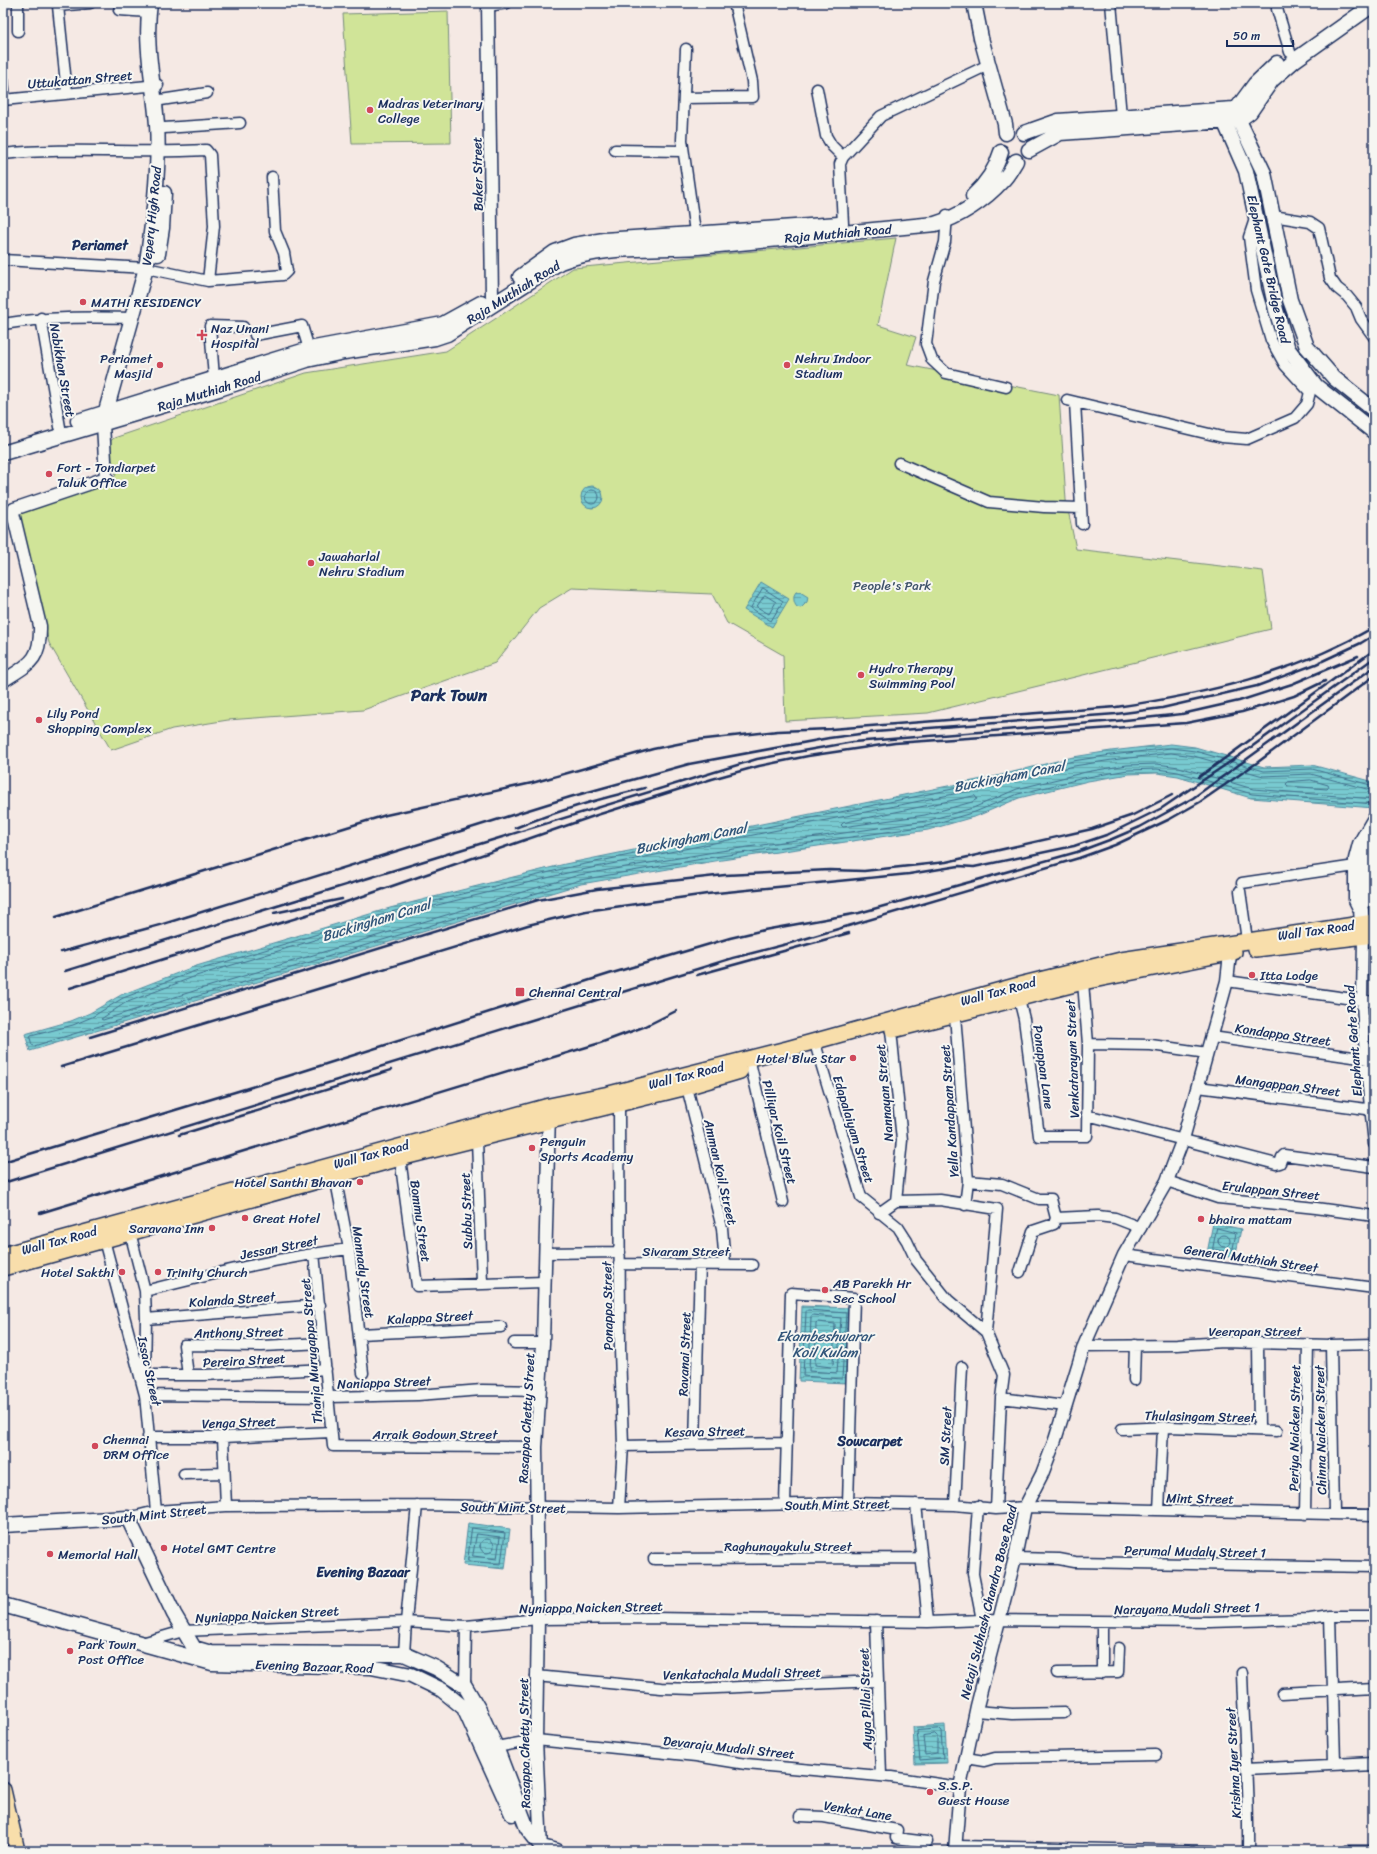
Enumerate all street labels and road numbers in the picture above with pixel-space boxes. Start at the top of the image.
street label: Uttukattan Street [27,63,134,96]
street label: Baker Street [465,136,490,211]
street label: Vepery High Road [135,164,168,267]
street label: Elephant Gate Bridge Road [1240,192,1297,347]
street label: Raja Muthiah Road [784,217,894,250]
street label: Raja Muthiah Road [462,254,566,331]
street label: Nabikhan Street [43,321,82,419]
street label: Raja Muthiah Road [155,364,265,418]
street label: Wall Tax Road [1276,914,1357,947]
street label: Wall Tax Road [958,970,1039,1013]
street label: Elephant Gate Road [1338,983,1369,1097]
street label: Venkatarayan Street [1059,999,1086,1119]
street label: Kondappa Street [1233,1016,1333,1053]
street label: Ponappan Lane [1026,1023,1061,1111]
street label: Nannayan Street [869,1043,900,1143]
street label: Yella Kandappan Street [933,1043,966,1178]
street label: Wall Tax Road [646,1055,727,1096]
street label: Mangappan Street [1234,1068,1342,1103]
street label: Edapalaiyam Street [826,1072,881,1186]
street label: Pilliyar Koil Street [755,1077,804,1187]
street label: Amman Koil Street [697,1116,744,1228]
street label: Wall Tax Road [331,1133,412,1176]
street label: Subbu Street [454,1172,479,1250]
street label: Erulappan Street [1221,1174,1321,1207]
street label: Bommu Street [403,1179,438,1264]
street label: Wall Tax Road [19,1219,100,1262]
street label: Mannady Street [346,1224,381,1320]
street label: Jessan Street [237,1229,321,1267]
street label: General Muthiah Street [1182,1238,1320,1279]
street label: Sivaram Street [642,1240,730,1263]
street label: Ponappa Street [595,1260,620,1351]
street label: Thanja Murugappa Street [294,1277,329,1425]
street label: Kolanda Street [188,1285,277,1314]
street label: Kalappa Street [386,1304,474,1331]
street label: Ravanai Street [672,1311,697,1397]
street label: Anthony Street [193,1320,284,1345]
street label: Veerapan Street [1208,1320,1302,1343]
street label: Issac Street [131,1333,168,1409]
street label: Pereira Street [202,1347,286,1374]
street label: Rasappa Chetty Street [512,1352,541,1484]
street label: Periya Naicken Street [1282,1364,1307,1492]
street label: Chinna Naicken Street [1308,1364,1333,1495]
street label: Naniappa Street [337,1369,432,1396]
street label: Thulasingam Street [1144,1404,1256,1429]
street label: SM Street [932,1405,959,1466]
street label: Venga Street [202,1410,277,1435]
street label: Kesava Street [664,1419,746,1444]
street label: Arraik Godown Street [372,1423,498,1446]
street label: Mint Street [1166,1486,1235,1511]
street label: South Mint Street [784,1492,890,1517]
street label: South Mint Street [460,1495,566,1520]
street label: South Mint Street [100,1498,208,1531]
street label: Netaji Subhash Chandra Bose Road [953,1501,1024,1702]
street label: Raghunayakulu Street [724,1535,852,1558]
street label: Perumal Mudaly Street 1 [1124,1539,1267,1564]
street label: Nyniappa Naicken Street [519,1595,663,1620]
street label: Narayana Mudali Street 1 [1114,1596,1260,1621]
street label: Nyniappa Naicken Street [195,1599,340,1630]
street label: Ayya Pillai Street [852,1647,879,1751]
street label: Evening Bazaar Road [255,1653,374,1680]
street label: Venkatachala Mudali Street [663,1661,822,1686]
street label: Rasappa Chetty Street [512,1677,537,1809]
street label: Krishna Iyer Street [1219,1706,1248,1819]
street label: Devaraju Mudali Street [662,1729,796,1766]
street label: Venkat Lane [822,1794,894,1827]

